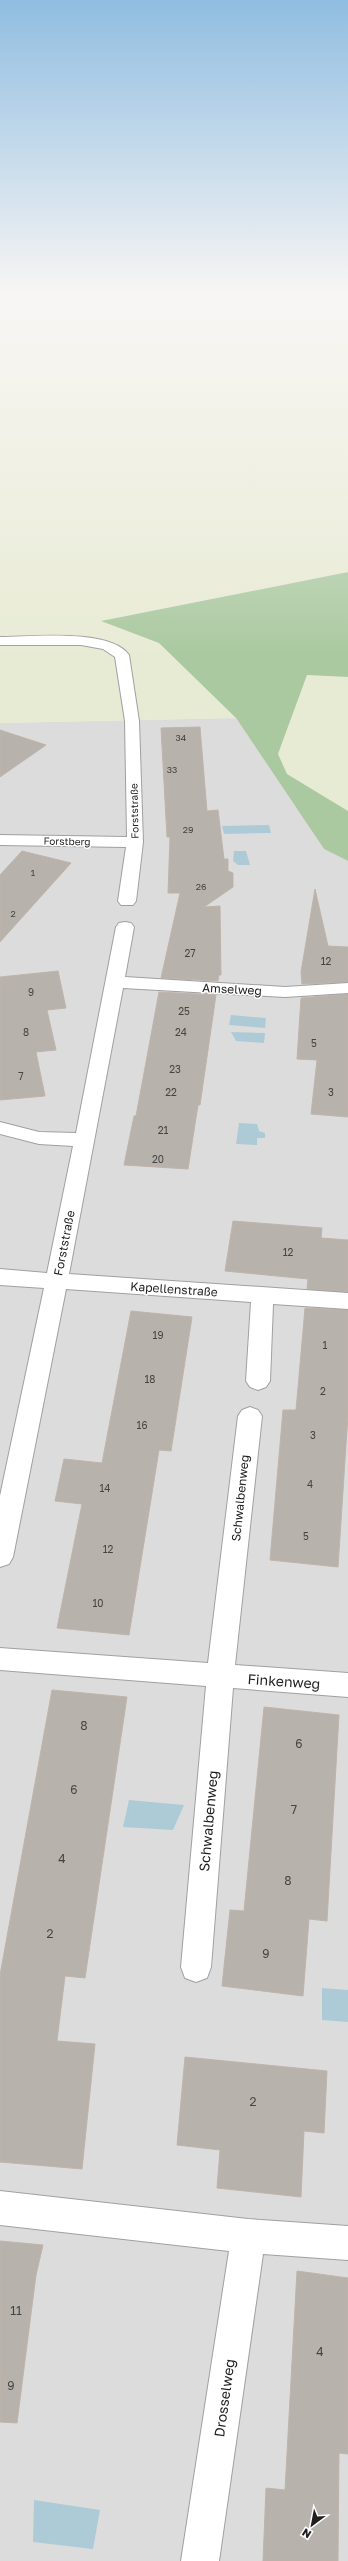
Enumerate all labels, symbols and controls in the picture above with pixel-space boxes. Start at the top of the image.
house number: 34 [176,732,187,743]
house number: 33 [167,764,177,775]
street label: Forststraße [128,783,140,839]
house number: 29 [183,824,193,835]
street label: Forstberg [43,835,91,847]
house number: 1 [31,867,36,878]
house number: 26 [196,881,206,892]
house number: 2 [10,908,16,919]
house number: 27 [184,947,196,959]
house number: 12 [321,955,332,967]
street label: Amselweg [202,980,262,998]
house number: 9 [28,986,34,998]
house number: 25 [178,1005,190,1017]
house number: 8 [23,1026,29,1038]
house number: 24 [175,1026,187,1038]
house number: 5 [311,1037,317,1049]
house number: 23 [169,1063,181,1075]
house number: 7 [18,1070,24,1082]
house number: 22 [165,1086,177,1098]
house number: 3 [328,1086,334,1098]
house number: 21 [158,1124,168,1136]
house number: 20 [152,1153,164,1165]
street label: Forststraße [50,1209,78,1277]
house number: 12 [283,1246,294,1258]
street label: Kapellenstraße [130,1278,218,1300]
house number: 19 [153,1329,163,1341]
house number: 1 [323,1339,328,1351]
house number: 18 [145,1373,155,1385]
house number: 2 [320,1385,326,1397]
house number: 16 [137,1419,147,1431]
house number: 3 [310,1429,316,1441]
street label: Schwalbenweg [228,1454,252,1542]
house number: 4 [307,1478,313,1490]
house number: 14 [100,1482,110,1494]
house number: 5 [303,1530,309,1542]
house number: 12 [103,1543,114,1555]
house number: 10 [92,1597,104,1609]
street label: Finkenweg [247,1670,321,1692]
house number: 8 [80,1718,88,1733]
house number: 6 [295,1736,303,1751]
street label: Schwalbenweg [195,1770,221,1872]
house number: 6 [70,1782,78,1797]
house number: 7 [291,1802,297,1817]
house number: 4 [58,1851,66,1866]
house number: 8 [284,1873,292,1888]
house number: 2 [47,1926,54,1941]
house number: 9 [262,1946,270,1961]
house number: 2 [250,2094,257,2109]
house number: 11 [10,2303,22,2318]
house number: 4 [316,2344,324,2359]
street label: Drosselweg [210,2358,238,2438]
house number: 9 [7,2378,15,2393]
north arrow [292,2505,332,2545]
text: N [299,2526,313,2542]

